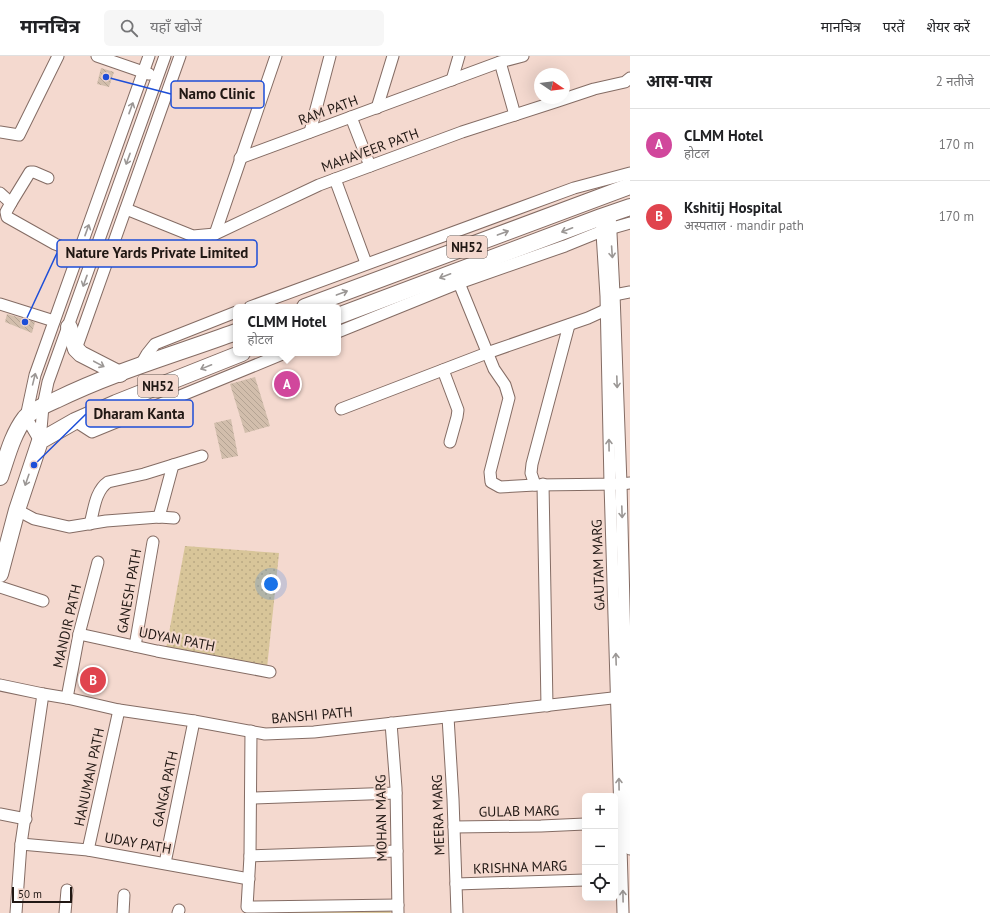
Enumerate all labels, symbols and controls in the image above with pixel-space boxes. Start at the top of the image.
search box [104,10,384,46]
text: मानचित्र [20,14,80,38]
icon: search [118,17,140,39]
text: यहाँ खोजें [150,17,202,36]
text: मानचित्र [821,18,861,36]
text: परतें [883,18,904,36]
text: शेयर करें [926,18,970,36]
north arrow [534,68,570,104]
text: आस-पास [646,70,712,92]
text: 2 नतीजे [936,73,974,90]
callout: Namo Clinic [171,81,264,108]
text: Namo Clinic [179,84,256,103]
street label: RAM PATH [296,91,360,129]
one-way arrow [127,102,135,114]
street label: MAHAVEER PATH [319,124,421,176]
text: CLMM Hotel [684,126,763,145]
text: A [655,136,663,153]
text: 170 m [939,136,974,153]
text: होटल [684,145,710,162]
one-way arrow [124,152,132,164]
text: Kshitij Hospital [684,198,782,217]
text: B [655,208,663,225]
text: 170 m [939,208,974,225]
text: अस्पताल · mandir path [684,217,804,234]
one-way arrow [83,224,91,236]
one-way arrow [561,226,573,234]
one-way arrow [496,229,508,237]
road number: NH52 [447,236,487,258]
callout: Nature Yards Private Limited [57,240,257,267]
text: Nature Yards Private Limited [66,243,248,262]
one-way arrow [608,245,615,258]
one-way arrow [440,272,452,280]
one-way arrow [80,275,88,287]
one-way arrow [335,289,347,297]
popup [233,304,341,356]
text: CLMM Hotel [248,312,326,331]
text: होटल [248,331,273,348]
one-way arrow [93,361,105,368]
one-way arrow [200,364,212,372]
pin: A [274,369,300,399]
one-way arrow [31,373,39,386]
road number: NH52 [138,375,178,397]
one-way arrow [613,375,621,388]
callout: Dharam Kanta [86,400,193,427]
text: Dharam Kanta [93,404,185,423]
one-way arrow [605,439,613,452]
one-way arrow [23,473,31,485]
one-way arrow [618,505,625,518]
street label: GAUTAM MARG [587,519,609,611]
street label: GANESH PATH [113,547,145,635]
your location [261,574,281,594]
street label: MANDIR PATH [49,582,85,670]
street label: UDYAN PATH [137,623,217,655]
one-way arrow [612,653,620,666]
pin: B [80,665,106,695]
street label: BANSHI PATH [270,702,354,728]
street label: HANUMAN PATH [70,726,108,828]
street label: GANGA PATH [148,749,182,829]
street label: MOHAN MARG [371,774,391,862]
street label: MEERA MARG [428,774,448,856]
one-way arrow [616,778,623,791]
map controls [582,793,618,901]
button: + [582,793,618,829]
street label: GULAB MARG [479,801,559,821]
street label: UDAY PATH [103,828,173,858]
button: − [582,829,618,865]
street label: KRISHNA MARG [473,856,567,878]
button: locate [582,865,618,901]
scale bar [12,885,72,904]
text: 50 m [18,887,42,901]
one-way arrow [619,890,627,903]

